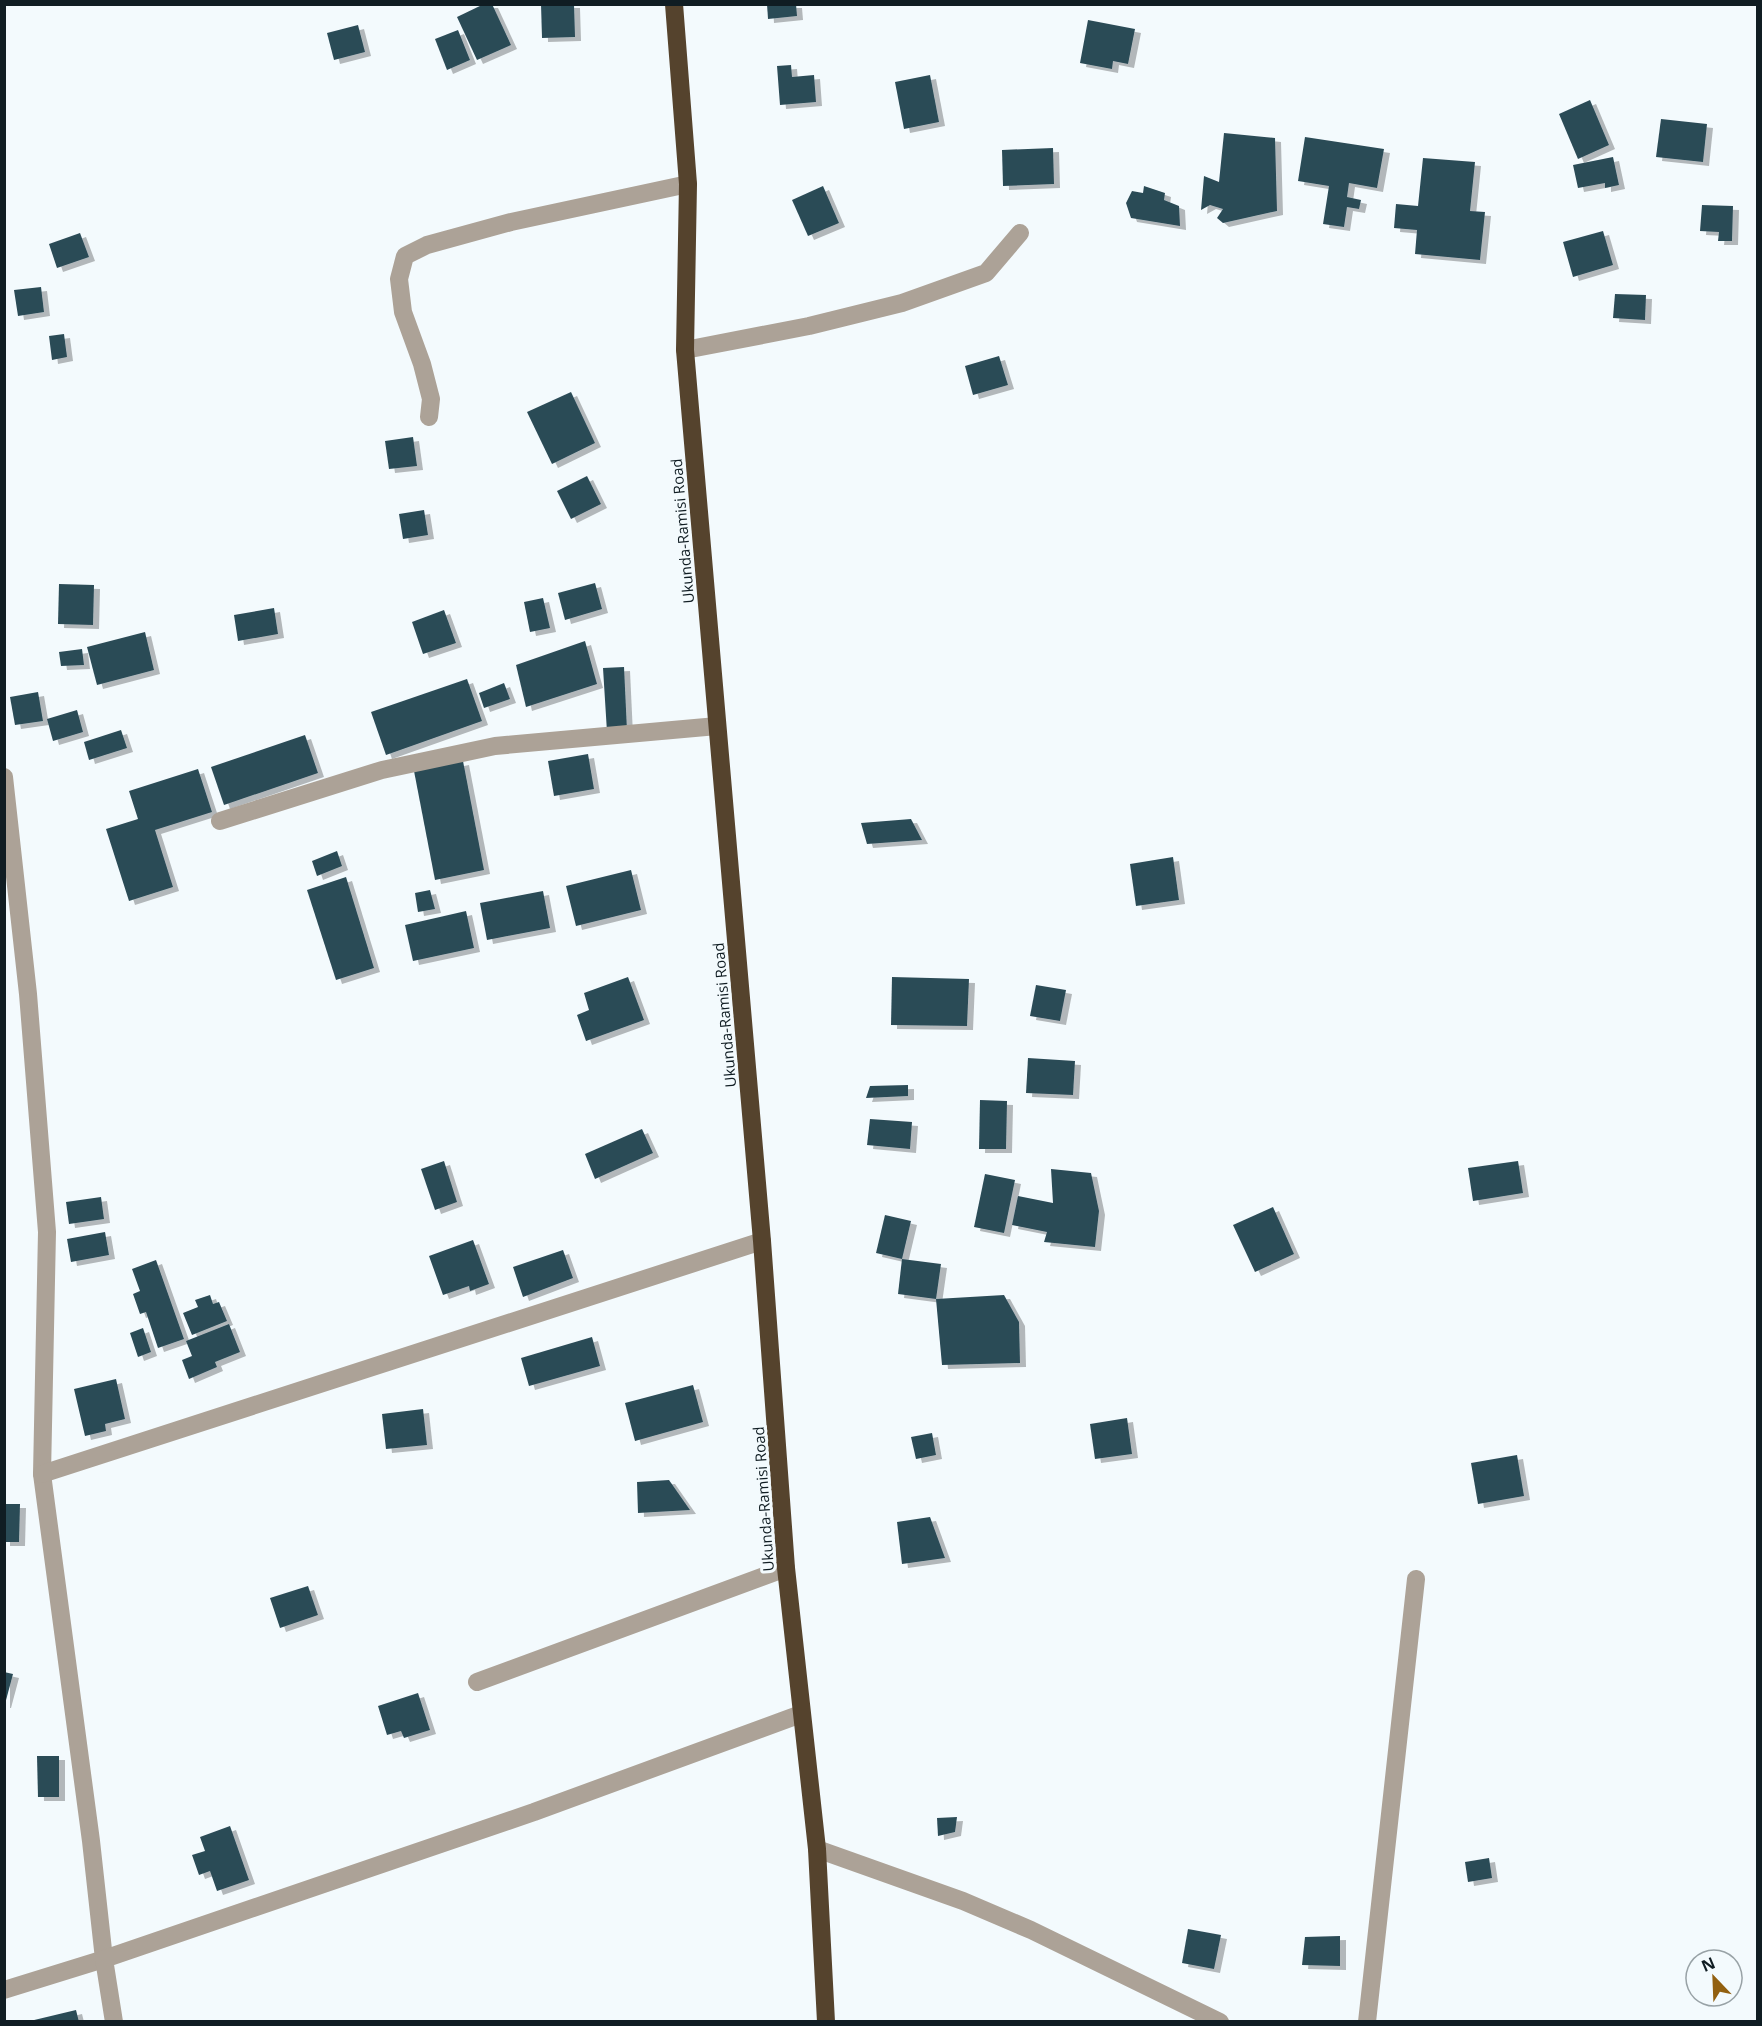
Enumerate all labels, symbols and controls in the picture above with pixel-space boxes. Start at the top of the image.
street label: Ukunda-Ramisi Road [666,458,698,604]
street label: Ukunda-Ramisi Road [708,942,740,1088]
street label: Ukunda-Ramisi Road [748,1426,778,1572]
north arrow [1684,1948,1744,2008]
text: N [1698,1952,1718,1977]

